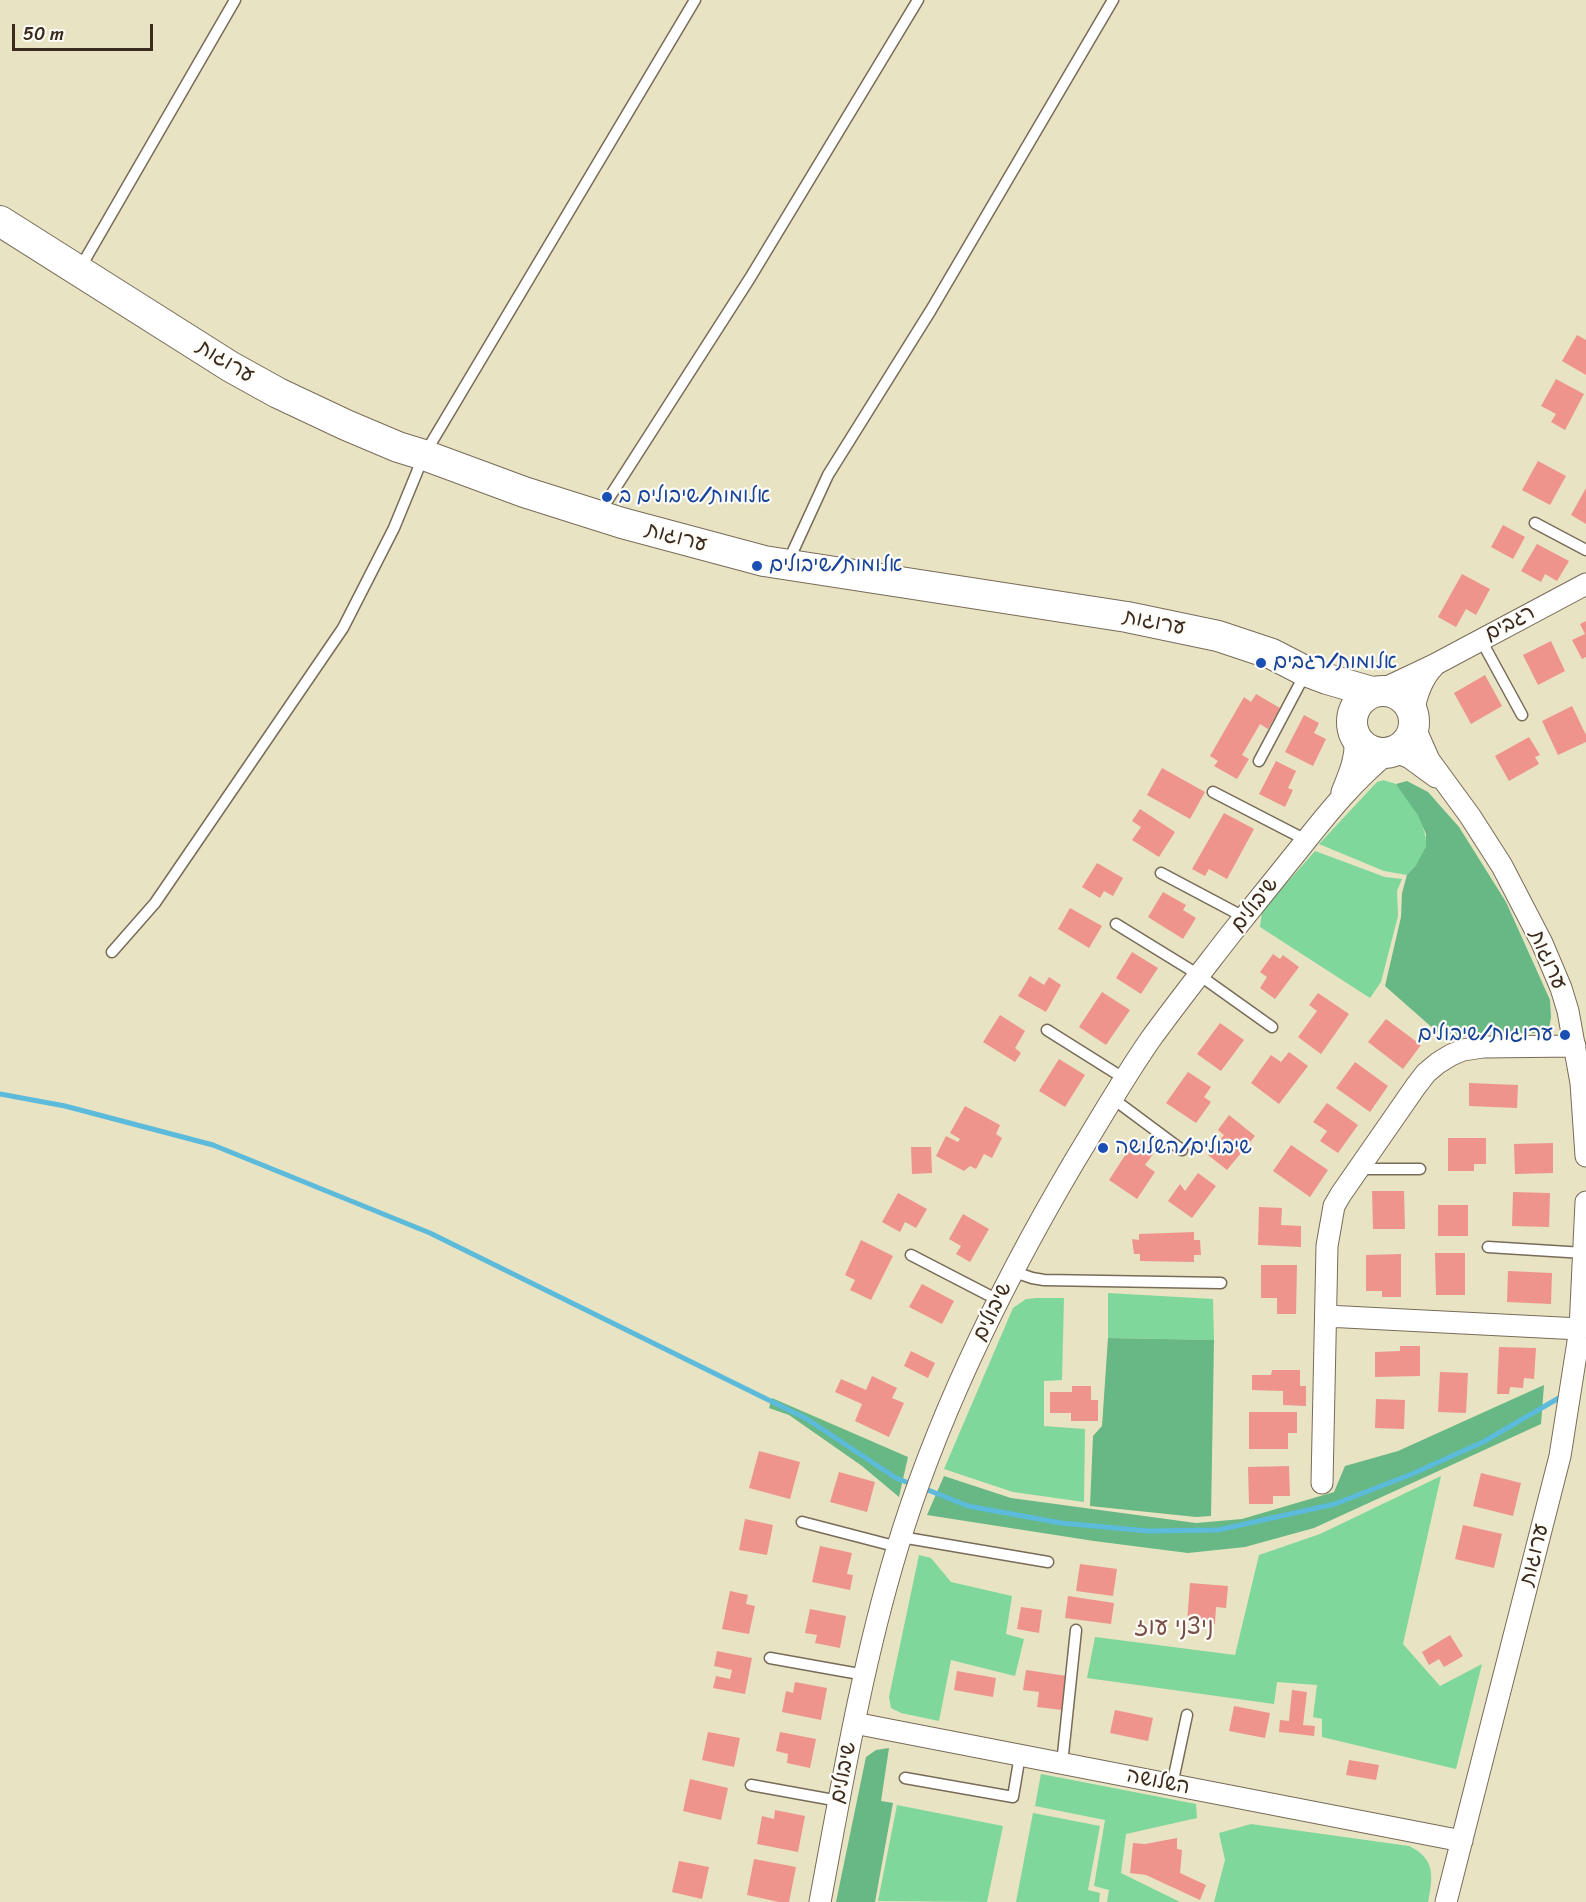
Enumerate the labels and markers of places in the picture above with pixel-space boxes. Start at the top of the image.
place label: אלומות/שיבולים ב [619,484,770,510]
marker: אלומות/שיבולים ב [600,490,614,504]
place label: אלומות/שיבולים [769,553,902,579]
marker: אלומות/שיבולים [750,559,764,573]
place label: אלומות/רגבים [1273,650,1397,676]
marker: אלומות/רגבים [1254,656,1268,670]
place label: ערוגות/שיבולים [1418,1022,1553,1048]
marker: ערוגות/שיבולים [1558,1028,1572,1042]
place label: שיבולים/השלושה [1115,1135,1252,1161]
marker: שיבולים/השלושה [1096,1141,1110,1155]

